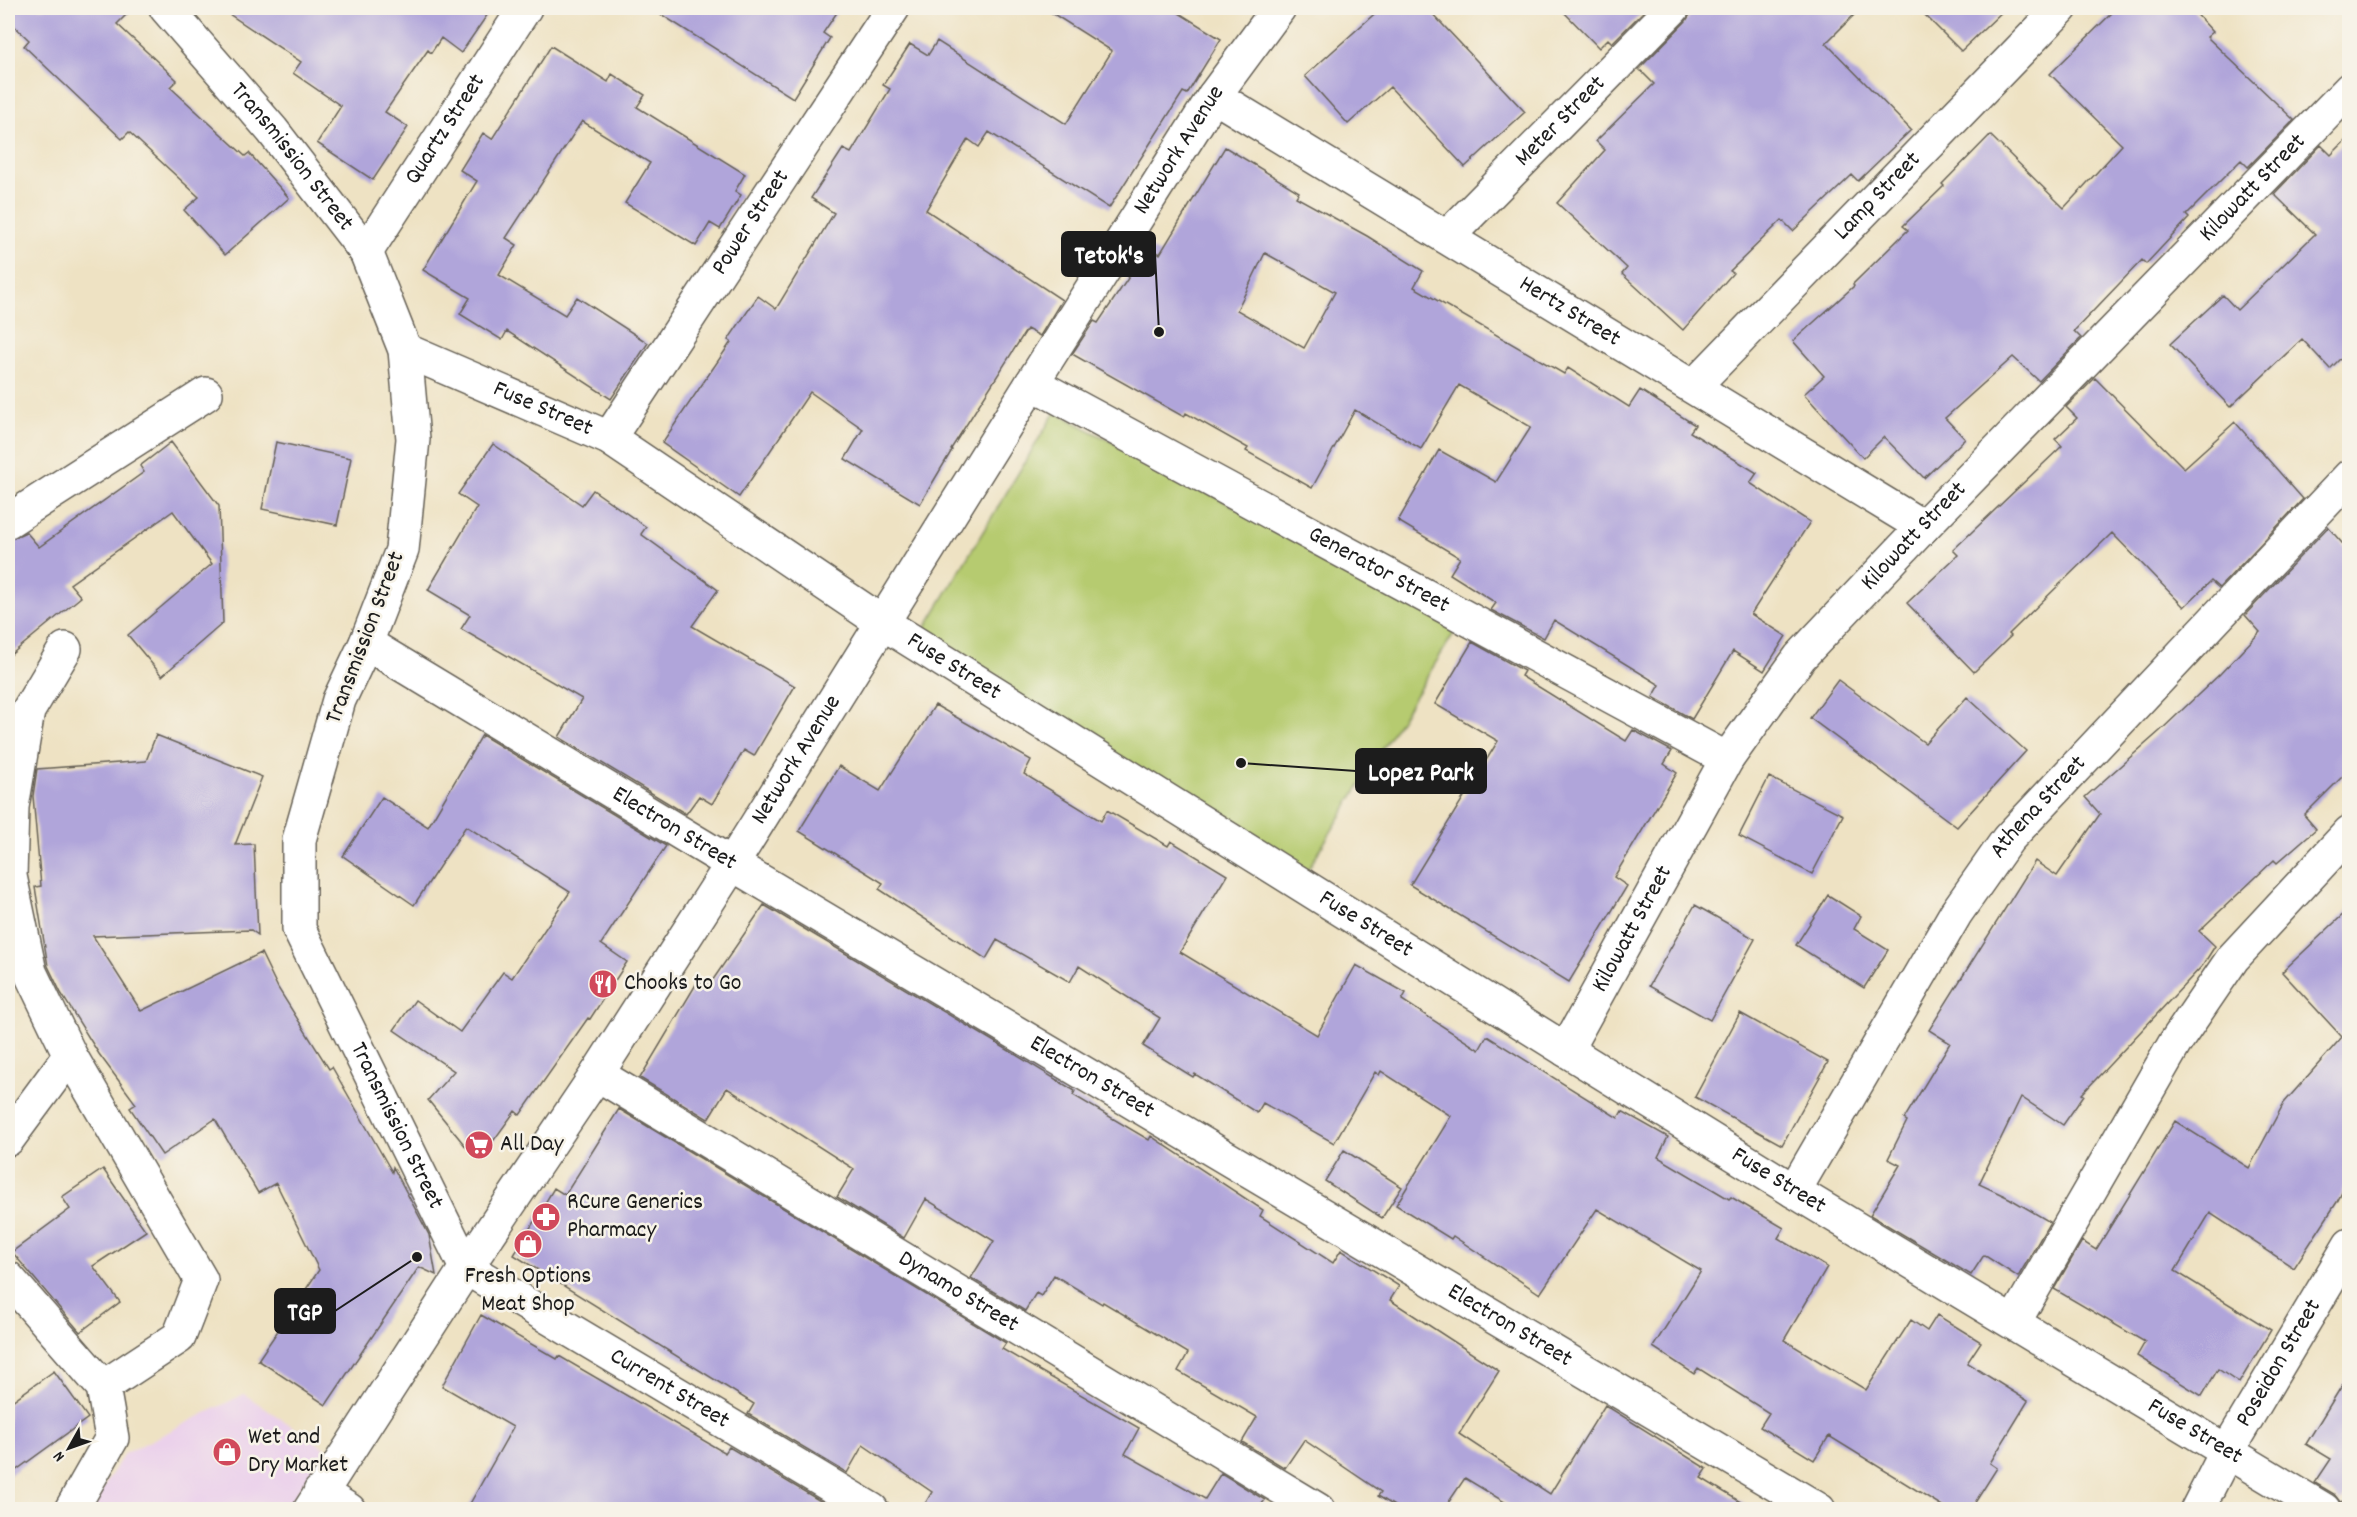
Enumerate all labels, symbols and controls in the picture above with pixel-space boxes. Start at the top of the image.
street label: Quartz Street [397,67,495,192]
street label: Meter Street [1508,68,1614,175]
street label: Transmission Street [221,75,362,239]
street label: Network Avenue [1126,78,1233,222]
street label: Kilowatt Street [2192,126,2314,250]
street label: Lamp Street [1827,144,1929,249]
street label: Power Street [704,163,799,282]
callout: Tetok's [1062,232,1155,276]
text: Tetok's [1074,239,1144,276]
street label: Hertz Street [1512,268,1627,356]
street label: Fuse Street [488,373,598,446]
street label: Kilowatt Street [1854,474,1975,599]
street label: Generator Street [1301,518,1456,623]
street label: Transmission Street [318,547,415,729]
street label: Fuse Street [900,625,1007,710]
street label: Network Avenue [743,689,850,832]
street label: Athena Street [1982,748,2095,866]
callout: Lopez Park [1356,749,1486,793]
text: Lopez Park [1368,756,1474,793]
street label: Electron Street [605,778,743,880]
street label: Kilowatt Street [1584,860,1682,999]
street label: Fuse Street [1312,882,1420,967]
place label: Chooks to Go [624,967,741,1001]
restaurant icon: Chooks to Go [587,968,619,1000]
street label: Electron Street [1023,1027,1161,1128]
street label: Transmission Street [341,1037,452,1215]
place label: All Day [500,1128,565,1162]
supermarket icon: All Day [463,1129,495,1161]
street label: Fuse Street [1725,1139,1832,1223]
place label: RCure Generics Pharmacy [567,1186,703,1248]
pharmacy icon: RCure Generics Pharmacy [530,1201,562,1233]
shop icon: Fresh Options Meat Shop [512,1228,544,1260]
street label: Dynamo Street [891,1243,1025,1342]
place label: Fresh Options Meat Shop [465,1260,591,1322]
street label: Electron Street [1441,1276,1579,1377]
callout: TGP [275,1289,335,1333]
street label: Poseidon Street [2228,1293,2331,1434]
text: TGP [287,1296,323,1333]
street label: Current Street [603,1340,736,1438]
street label: Fuse Street [2141,1390,2249,1474]
north arrow [39,1418,99,1478]
place label: Wet and Dry Market [248,1421,348,1483]
shop icon: Wet and Dry Market [211,1436,243,1468]
text: N [48,1446,71,1466]

